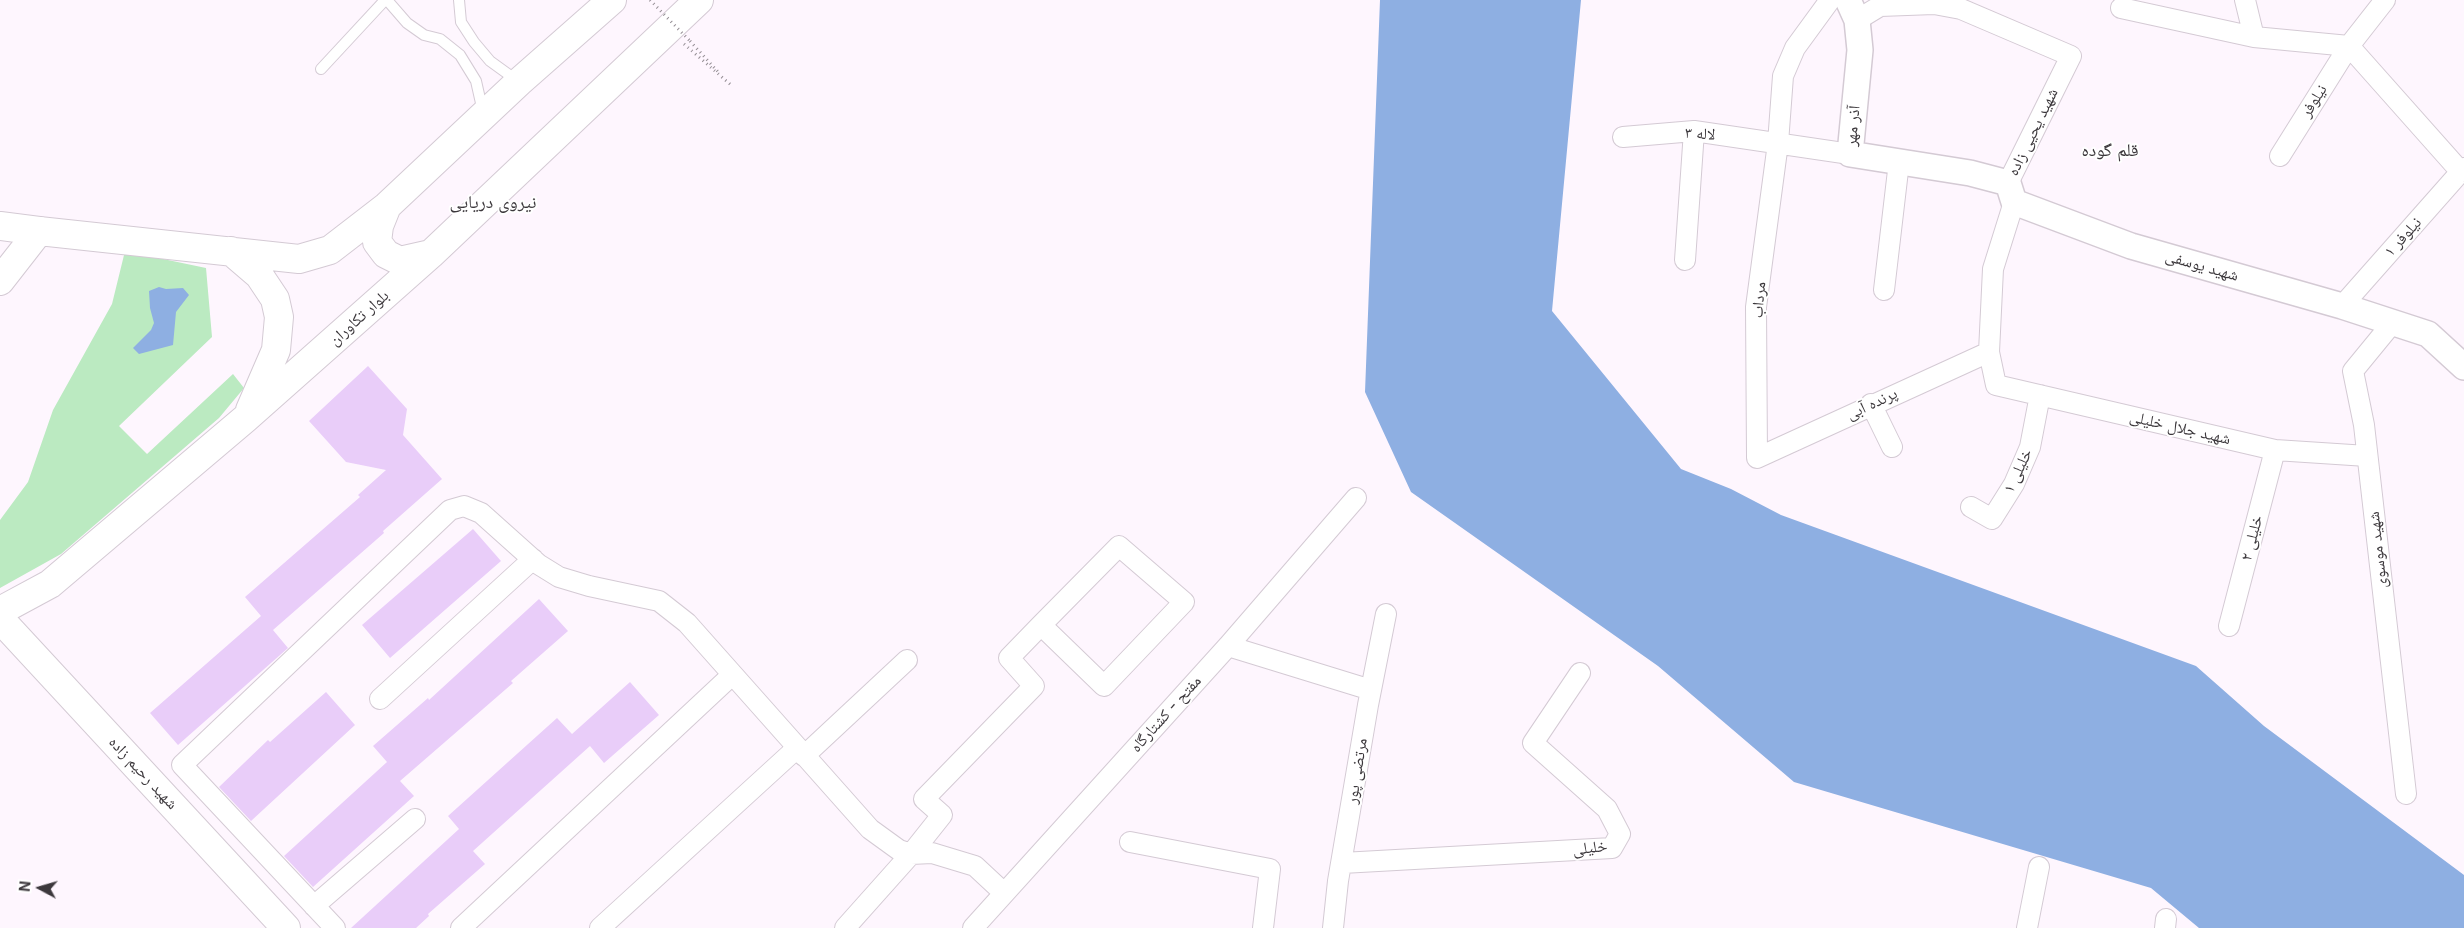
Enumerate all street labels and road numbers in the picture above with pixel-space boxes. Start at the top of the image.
street label: نیلوفر [2297,81,2331,121]
street label: شهید یحیی زاده [2004,85,2062,179]
street label: آذر مهر [1842,105,1864,147]
street label: لاله ۳ [1684,123,1716,145]
street label: نیلوفر ۱ [2380,213,2426,261]
street label: شهید یوسفی [2163,246,2241,286]
street label: مرداب [1748,281,1770,319]
street label: بلوار تکاوران [325,286,393,350]
street label: پرنده آبی [1843,384,1901,424]
street label: شهید جلال خلیلی [2128,407,2232,449]
street label: خلیلی ۱ [1999,446,2037,496]
street label: شهید موسوی [2364,511,2392,589]
street label: خلیلی ۲ [2237,513,2267,563]
street label: مفتح - کشتارگاه [1127,672,1205,756]
street label: شهید رحیم زاده [104,733,182,813]
street label: مرتضی پور [1342,737,1372,805]
street label: خلیلی [1572,836,1608,860]

